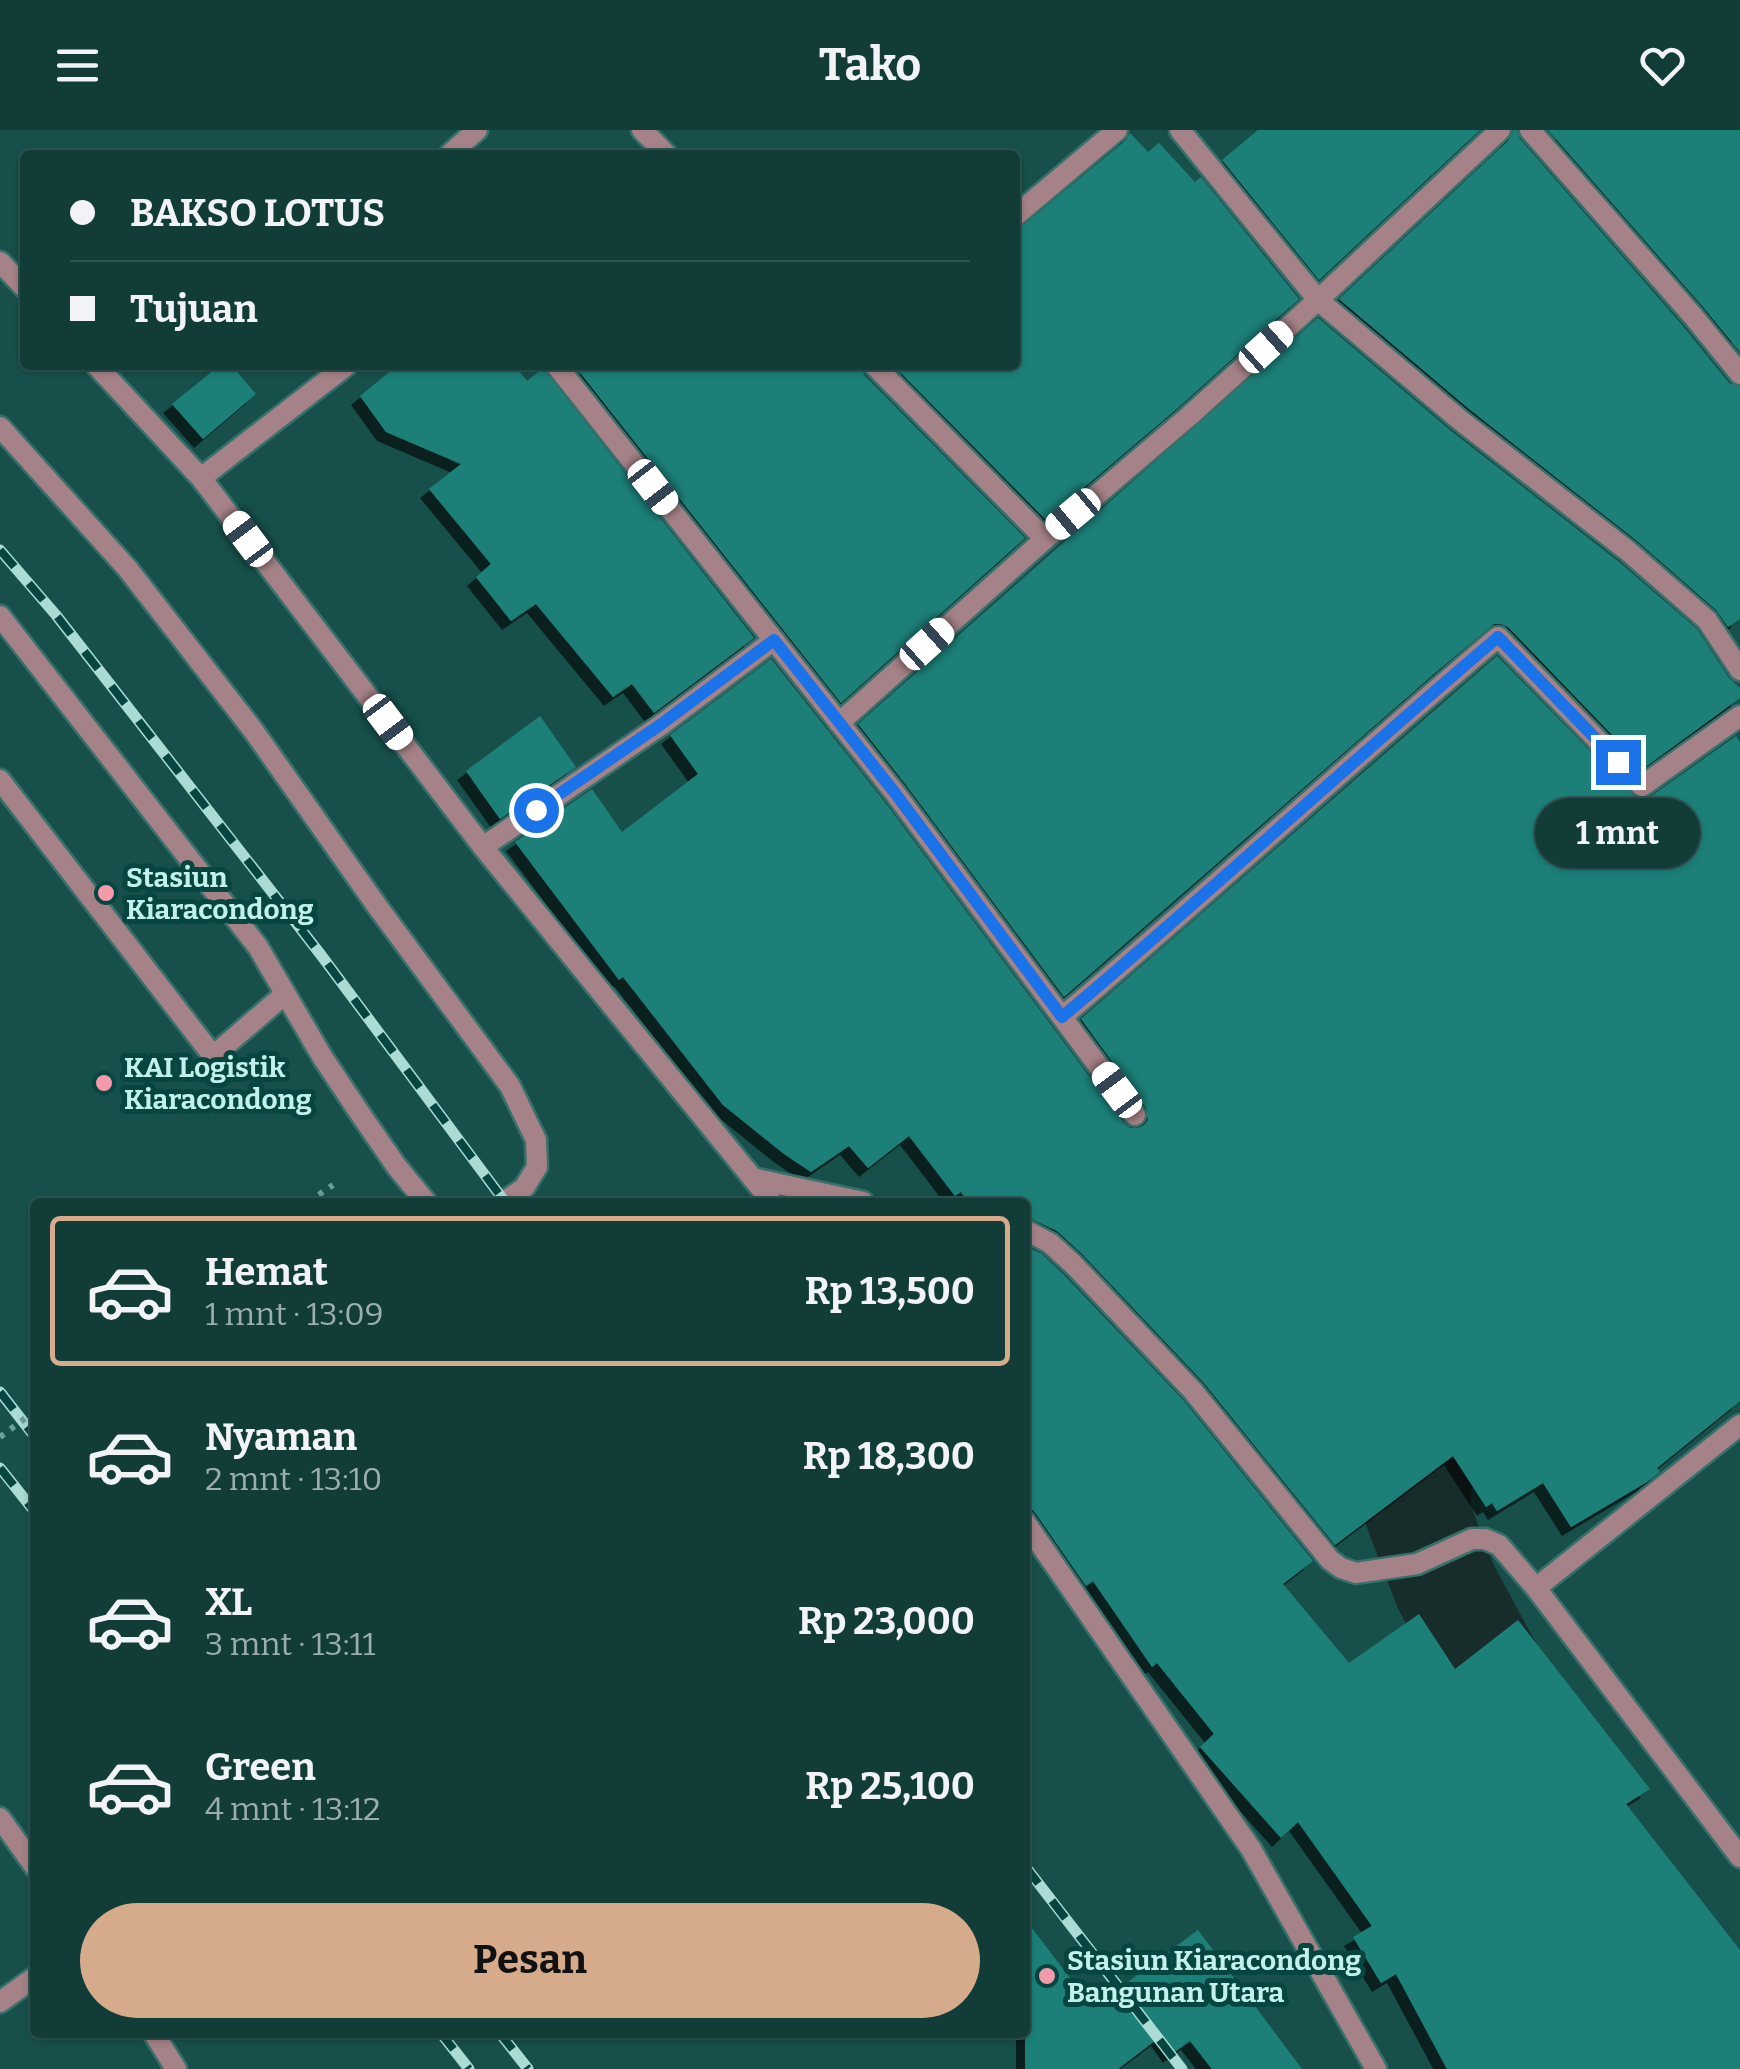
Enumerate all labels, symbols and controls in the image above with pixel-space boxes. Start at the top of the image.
icon: menu [50,38,105,93]
text: Tako [819,38,921,92]
icon: heart [1635,38,1690,93]
text: BAKSO LOTUS [130,190,385,236]
text: Tujuan [130,286,258,332]
car [1234,316,1298,378]
car [623,454,683,520]
car [1040,483,1106,545]
car [218,506,278,572]
car [895,613,959,675]
car [358,689,418,755]
route end [1596,740,1641,785]
route start [514,788,559,833]
callout: 1 mnt [1536,797,1700,867]
text: 1 mnt [1576,814,1659,852]
place label: Stasiun Kiaracondong [126,861,314,926]
marker: Stasiun Kiaracondong [95,882,117,904]
place label: KAI Logistik Kiaracondong [124,1051,312,1116]
car [1087,1057,1147,1123]
marker: KAI Logistik Kiaracondong [93,1072,115,1094]
icon: car [85,1246,175,1336]
text: Hemat [205,1249,328,1295]
text: Rp 13,500 [805,1268,975,1314]
text: 1 mnt · 13:09 [205,1295,384,1333]
icon: car [85,1411,175,1501]
text: Nyaman [205,1414,357,1460]
text: Rp 18,300 [803,1433,975,1479]
text: 2 mnt · 13:10 [205,1460,382,1498]
icon: car [85,1576,175,1666]
text: XL [205,1579,252,1625]
text: Rp 23,000 [798,1598,975,1644]
text: 3 mnt · 13:11 [205,1625,376,1663]
icon: car [85,1741,175,1831]
text: Green [205,1744,316,1790]
text: Rp 25,100 [805,1763,975,1809]
text: 4 mnt · 13:12 [205,1790,380,1828]
button: Pesan [80,1903,980,2018]
place label: Stasiun Kiaracondong Bangunan Utara [1067,1944,1361,2009]
marker: Stasiun Kiaracondong Bangunan Utara [1036,1965,1058,1987]

